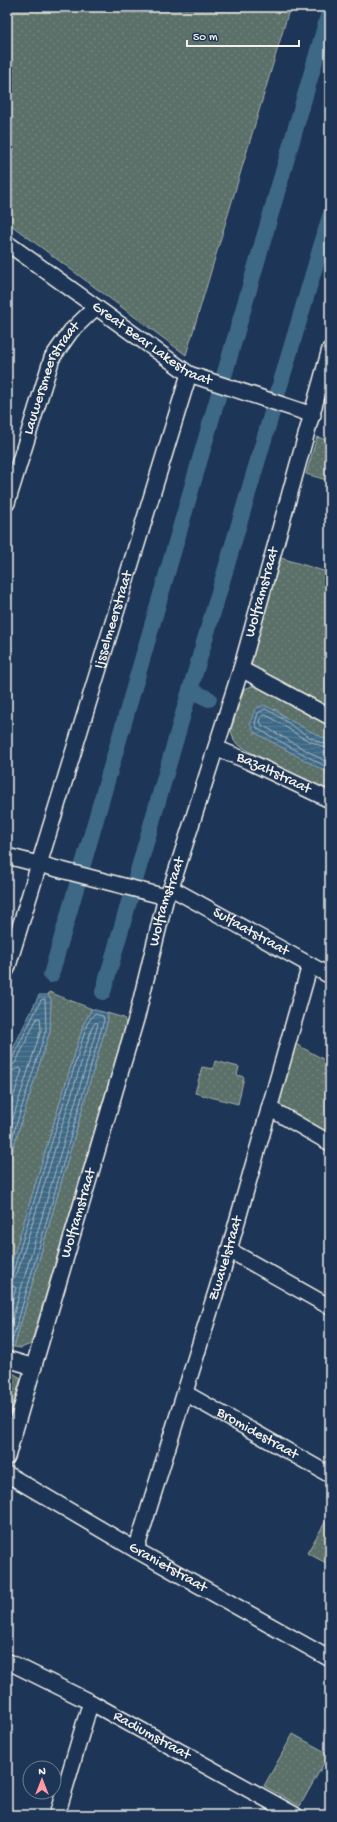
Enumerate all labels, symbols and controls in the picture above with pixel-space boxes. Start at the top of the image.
scale bar [187,22,299,48]
text: 50 m [193,31,218,45]
street label: Great Bear Lakestraat [88,298,216,390]
street label: Lauwersmeerstraat [20,317,85,437]
street label: Wolframstraat [241,544,284,639]
street label: Ijsselmeerstraat [90,567,138,671]
street label: Bazaltstraat [233,748,315,799]
street label: Wolframstraat [145,853,190,948]
street label: Sulfaatstraat [209,904,294,961]
street label: Wolframstraat [57,1165,101,1260]
street label: Zwavelstraat [205,1213,248,1303]
street label: Bromidestraat [212,1403,303,1465]
street label: Granietstraat [125,1539,212,1598]
street label: Radiumstraat [110,1707,195,1765]
north arrow [22,1760,62,1800]
text: N [38,1766,46,1778]

